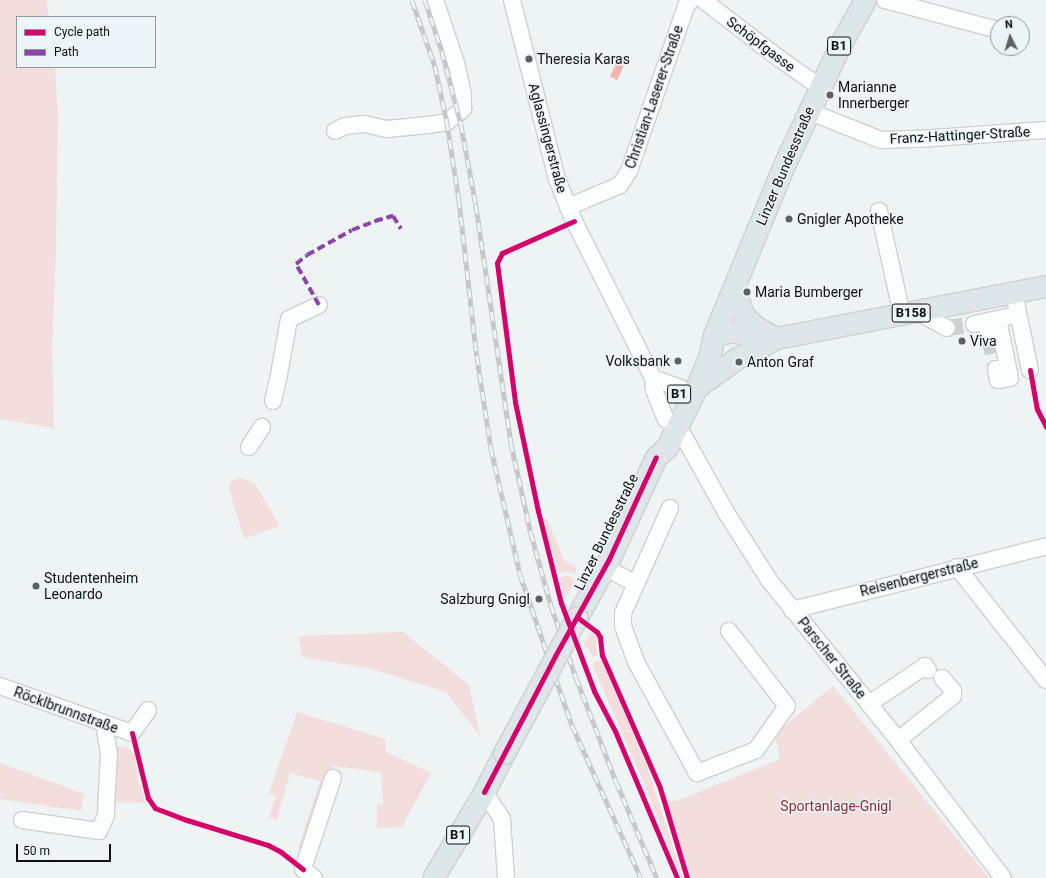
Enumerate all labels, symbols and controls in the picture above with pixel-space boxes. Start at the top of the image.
street label: Schöpfgasse [723,13,799,75]
legend [16,16,156,68]
north arrow [990,16,1030,56]
text: N [1005,18,1013,31]
street label: Christian-Laserer-Straße [622,23,686,171]
text: Cycle path [54,25,110,39]
road number: B1 [827,35,851,57]
text: Path [54,45,79,59]
place label: Theresia Karas [537,51,630,67]
marker: Theresia Karas [524,54,534,64]
place label: Marianne Innerberger [838,79,909,112]
street label: Aglassingerstraße [525,81,571,195]
marker: Marianne Innerberger [825,90,835,100]
street label: Linzer Bundesstraße [752,104,818,228]
street label: Franz-Hattinger-Straße [889,123,1031,147]
place label: Gnigler Apotheke [797,211,904,227]
marker: Gnigler Apotheke [784,214,794,224]
place label: Maria Bumberger [755,284,863,300]
marker: Maria Bumberger [742,287,752,297]
road number: B158 [891,302,931,324]
place label: Viva [970,333,997,349]
marker: Viva [957,336,967,346]
place label: Volksbank [605,353,670,369]
place label: Anton Graf [747,354,814,370]
marker: Volksbank [673,356,683,366]
marker: Anton Graf [734,357,744,367]
road number: B1 [667,383,691,405]
street label: Linzer Bundesstraße [571,471,641,593]
street label: Reisenbergerstraße [858,554,980,600]
place label: Studentenheim Leonardo [44,570,138,602]
marker: Studentenheim Leonardo [31,581,41,591]
place label: Salzburg Gnigl [440,591,530,607]
marker: Salzburg Gnigl [533,593,545,605]
street label: Parscher Straße [794,614,870,702]
street label: Röcklbrunnstraße [12,683,120,737]
park label: Sportanlage-Gnigl [780,798,892,814]
road number: B1 [446,824,470,846]
scale bar [18,836,113,862]
text: 50 m [23,844,50,858]

